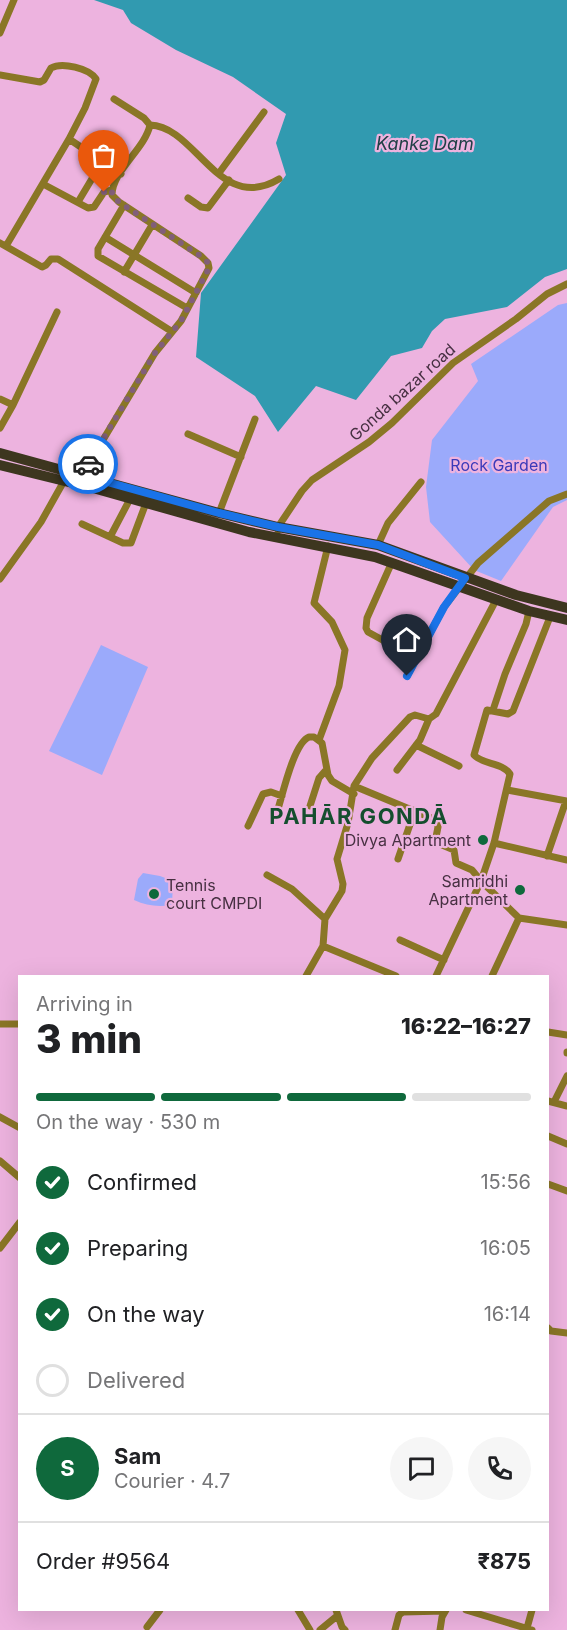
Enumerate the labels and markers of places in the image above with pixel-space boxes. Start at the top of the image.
pin [78,130,129,192]
pin [381,614,432,676]
place label: Divya Apartment [345,830,471,850]
marker: Divya Apartment [476,833,490,847]
place label: Samridhi Apartment [428,871,508,909]
place label: Tennis court CMPDI [166,875,262,913]
marker: Samridhi Apartment [513,883,527,897]
marker: Tennis court CMPDI [147,887,161,901]

